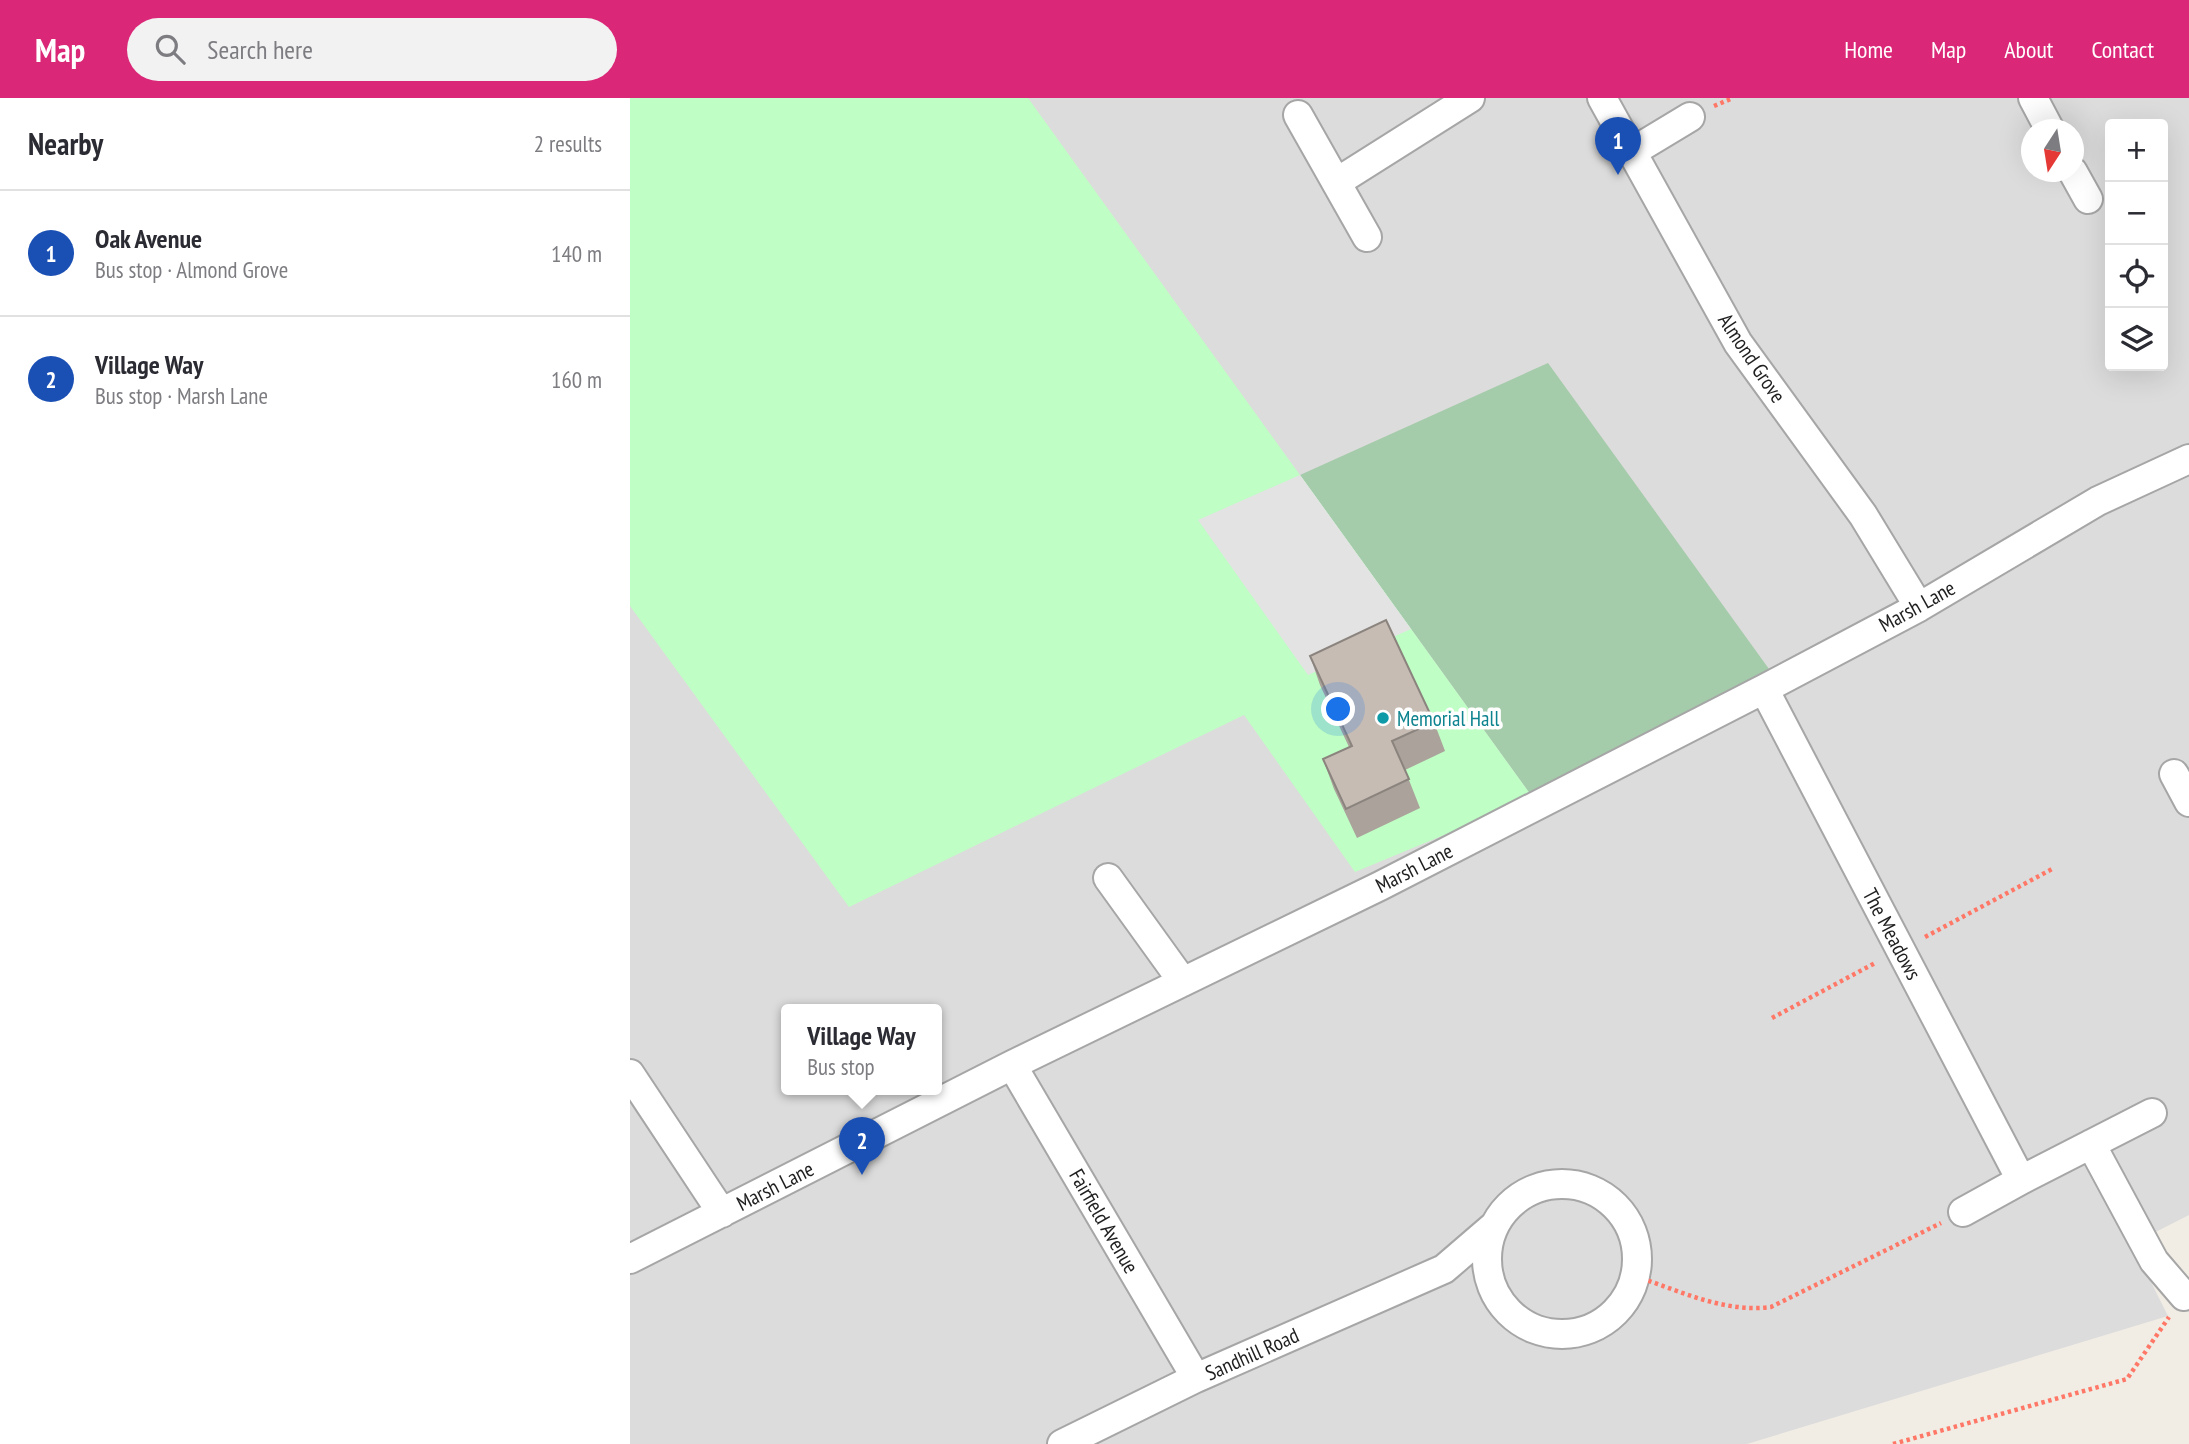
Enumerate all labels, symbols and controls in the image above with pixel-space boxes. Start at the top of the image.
search box [127,18,617,81]
text: Map [35,28,85,71]
icon: search [151,30,189,68]
text: Search here [207,33,313,66]
text: Home [1844,34,1893,65]
text: Map [1931,34,1966,65]
text: About [2004,34,2053,65]
text: Contact [2091,34,2154,65]
pin: 1 [1595,117,1641,175]
north arrow [2021,119,2084,182]
map controls [2105,119,2168,371]
button: + [2105,119,2168,182]
text: Nearby [28,124,103,163]
text: 2 results [534,129,602,158]
button: − [2105,182,2168,245]
text: Oak Avenue [95,222,202,255]
text: 1 [46,239,57,268]
text: 140 m [551,239,602,268]
button: locate [2105,245,2168,308]
text: Bus stop · Almond Grove [95,255,288,284]
street label: Almond Grove [1712,308,1792,408]
button: layers [2105,308,2168,371]
text: Village Way [95,348,203,381]
text: 2 [46,365,57,394]
text: 160 m [551,365,602,394]
text: Bus stop · Marsh Lane [95,381,268,410]
street label: Marsh Lane [1874,574,1960,638]
your location [1321,692,1355,726]
place label: Memorial Hall [1397,705,1499,732]
marker: Memorial Hall [1375,710,1391,726]
street label: Marsh Lane [1371,837,1457,899]
street label: The Meadows [1857,884,1927,984]
popup [781,1004,942,1095]
text: Village Way [807,1019,916,1052]
text: Bus stop [807,1052,875,1081]
pin: 2 [839,1117,885,1175]
street label: Marsh Lane [732,1155,818,1217]
street label: Fairfield Avenue [1063,1164,1145,1278]
street label: Sandhill Road [1201,1321,1303,1387]

